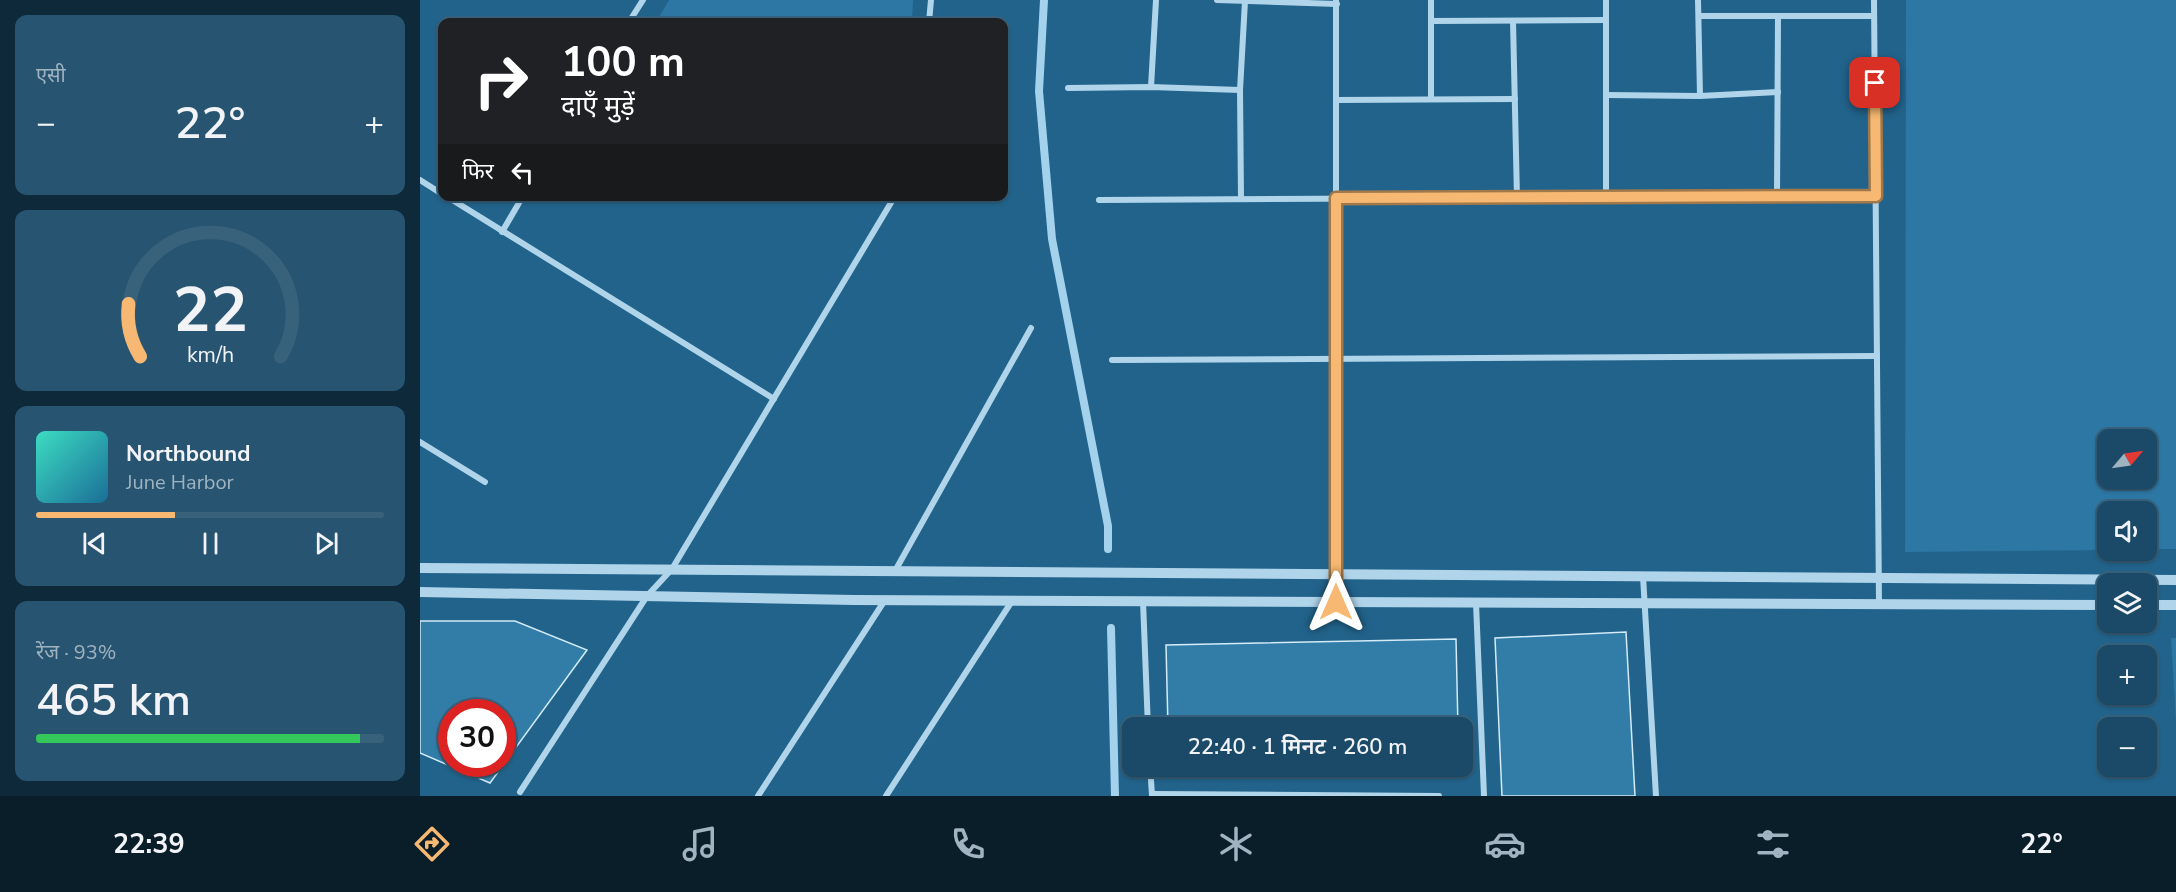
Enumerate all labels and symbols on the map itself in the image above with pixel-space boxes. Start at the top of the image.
pin [1849,57,1900,108]
north arrow [2097,429,2157,489]
position arrow [1304,570,1368,634]
speed limit sign: 30 [438,699,516,777]

